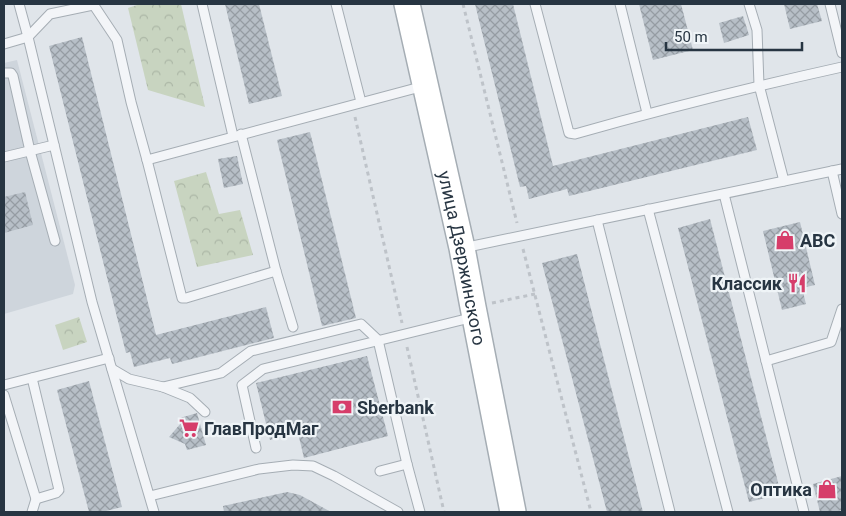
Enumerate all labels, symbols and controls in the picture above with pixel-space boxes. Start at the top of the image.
scale bar [666,20,802,52]
text: 50 m [674,28,708,46]
street label: улица Дзержинского [434,169,491,347]
shop icon: ABC [774,229,796,251]
place label: ABC [800,230,836,251]
restaurant icon: Классик [786,272,808,294]
place label: Классик [711,273,783,294]
bank icon: Sberbank [331,396,353,418]
place label: Sberbank [357,397,434,418]
supermarket icon: ГлавПродМаг [178,417,200,439]
place label: ГлавПродМаг [204,418,319,439]
shop icon: Оптика [816,478,838,500]
place label: Оптика [750,479,812,500]

